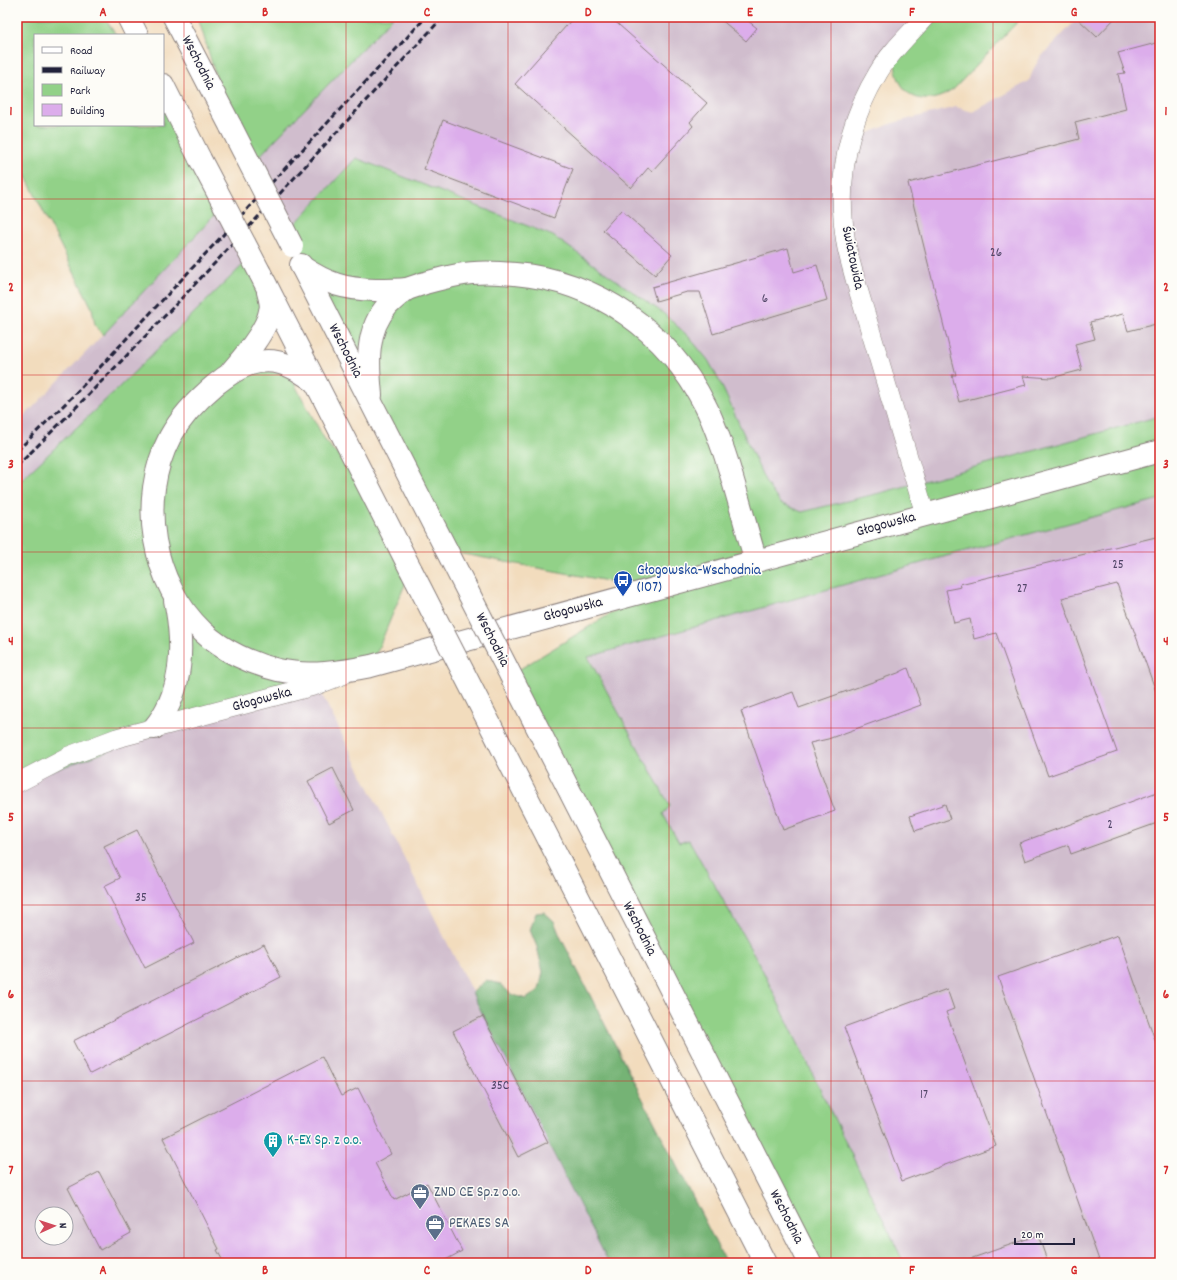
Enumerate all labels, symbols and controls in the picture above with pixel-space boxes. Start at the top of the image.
text: A [99,4,107,23]
text: B [262,4,268,23]
text: C [424,4,431,23]
text: D [585,4,592,23]
text: E [747,4,754,23]
text: F [909,4,915,23]
text: G [1071,4,1078,23]
street label: Wschodnia [175,32,221,95]
legend [34,34,164,126]
text: Road [70,43,92,60]
text: Railway [70,63,106,80]
text: Park [70,83,91,100]
text: 1 [10,103,13,122]
text: Building [70,103,105,120]
text: 1 [1165,103,1168,122]
street label: Światowida [835,224,870,293]
house number: 26 [990,244,1002,263]
text: 2 [8,279,14,298]
text: 2 [1163,279,1169,298]
house number: 6 [762,290,768,309]
street label: Wschodnia [322,320,368,383]
text: 3 [8,456,14,475]
text: 3 [1163,456,1169,475]
street label: Głogowska [854,506,919,543]
house number: 25 [1112,556,1124,575]
place label: Głogowska-Wschodnia (107) [637,560,762,599]
bus stop icon: Głogowska-Wschodnia (107) [612,569,634,597]
house number: 27 [1017,580,1027,599]
street label: Głogowska [541,591,606,628]
street label: Wschodnia [469,609,515,672]
text: 4 [8,633,14,652]
text: 4 [1163,633,1169,652]
street label: Głogowska [230,681,295,718]
text: 5 [8,809,14,828]
text: 5 [1163,809,1169,828]
house number: 2 [1107,816,1113,835]
house number: 35 [135,889,147,908]
street label: Wschodnia [616,898,662,961]
text: 6 [8,986,15,1005]
text: 6 [1163,986,1170,1005]
house number: 35C [491,1077,510,1096]
house number: 17 [920,1086,928,1105]
building icon: K-EX Sp. z o.o. [262,1130,284,1158]
place label: K-EX Sp. z o.o. [287,1130,362,1152]
text: 7 [9,1162,14,1181]
text: 7 [1164,1162,1169,1181]
office icon: ZND CE Sp.z o.o. [409,1182,431,1210]
place label: ZND CE Sp.z o.o. [434,1182,520,1204]
street label: Wschodnia [763,1186,809,1249]
north arrow [34,1206,74,1246]
office icon: PEKAES SA [424,1213,446,1241]
place label: PEKAES SA [449,1213,509,1235]
scale bar [1015,1220,1074,1246]
text: N [54,1222,70,1229]
text: 20 m [1021,1227,1044,1244]
text: A [99,1262,107,1280]
text: B [262,1262,268,1280]
text: C [424,1262,431,1280]
text: D [585,1262,592,1280]
text: E [747,1262,754,1280]
text: F [909,1262,915,1280]
text: G [1071,1262,1078,1280]

